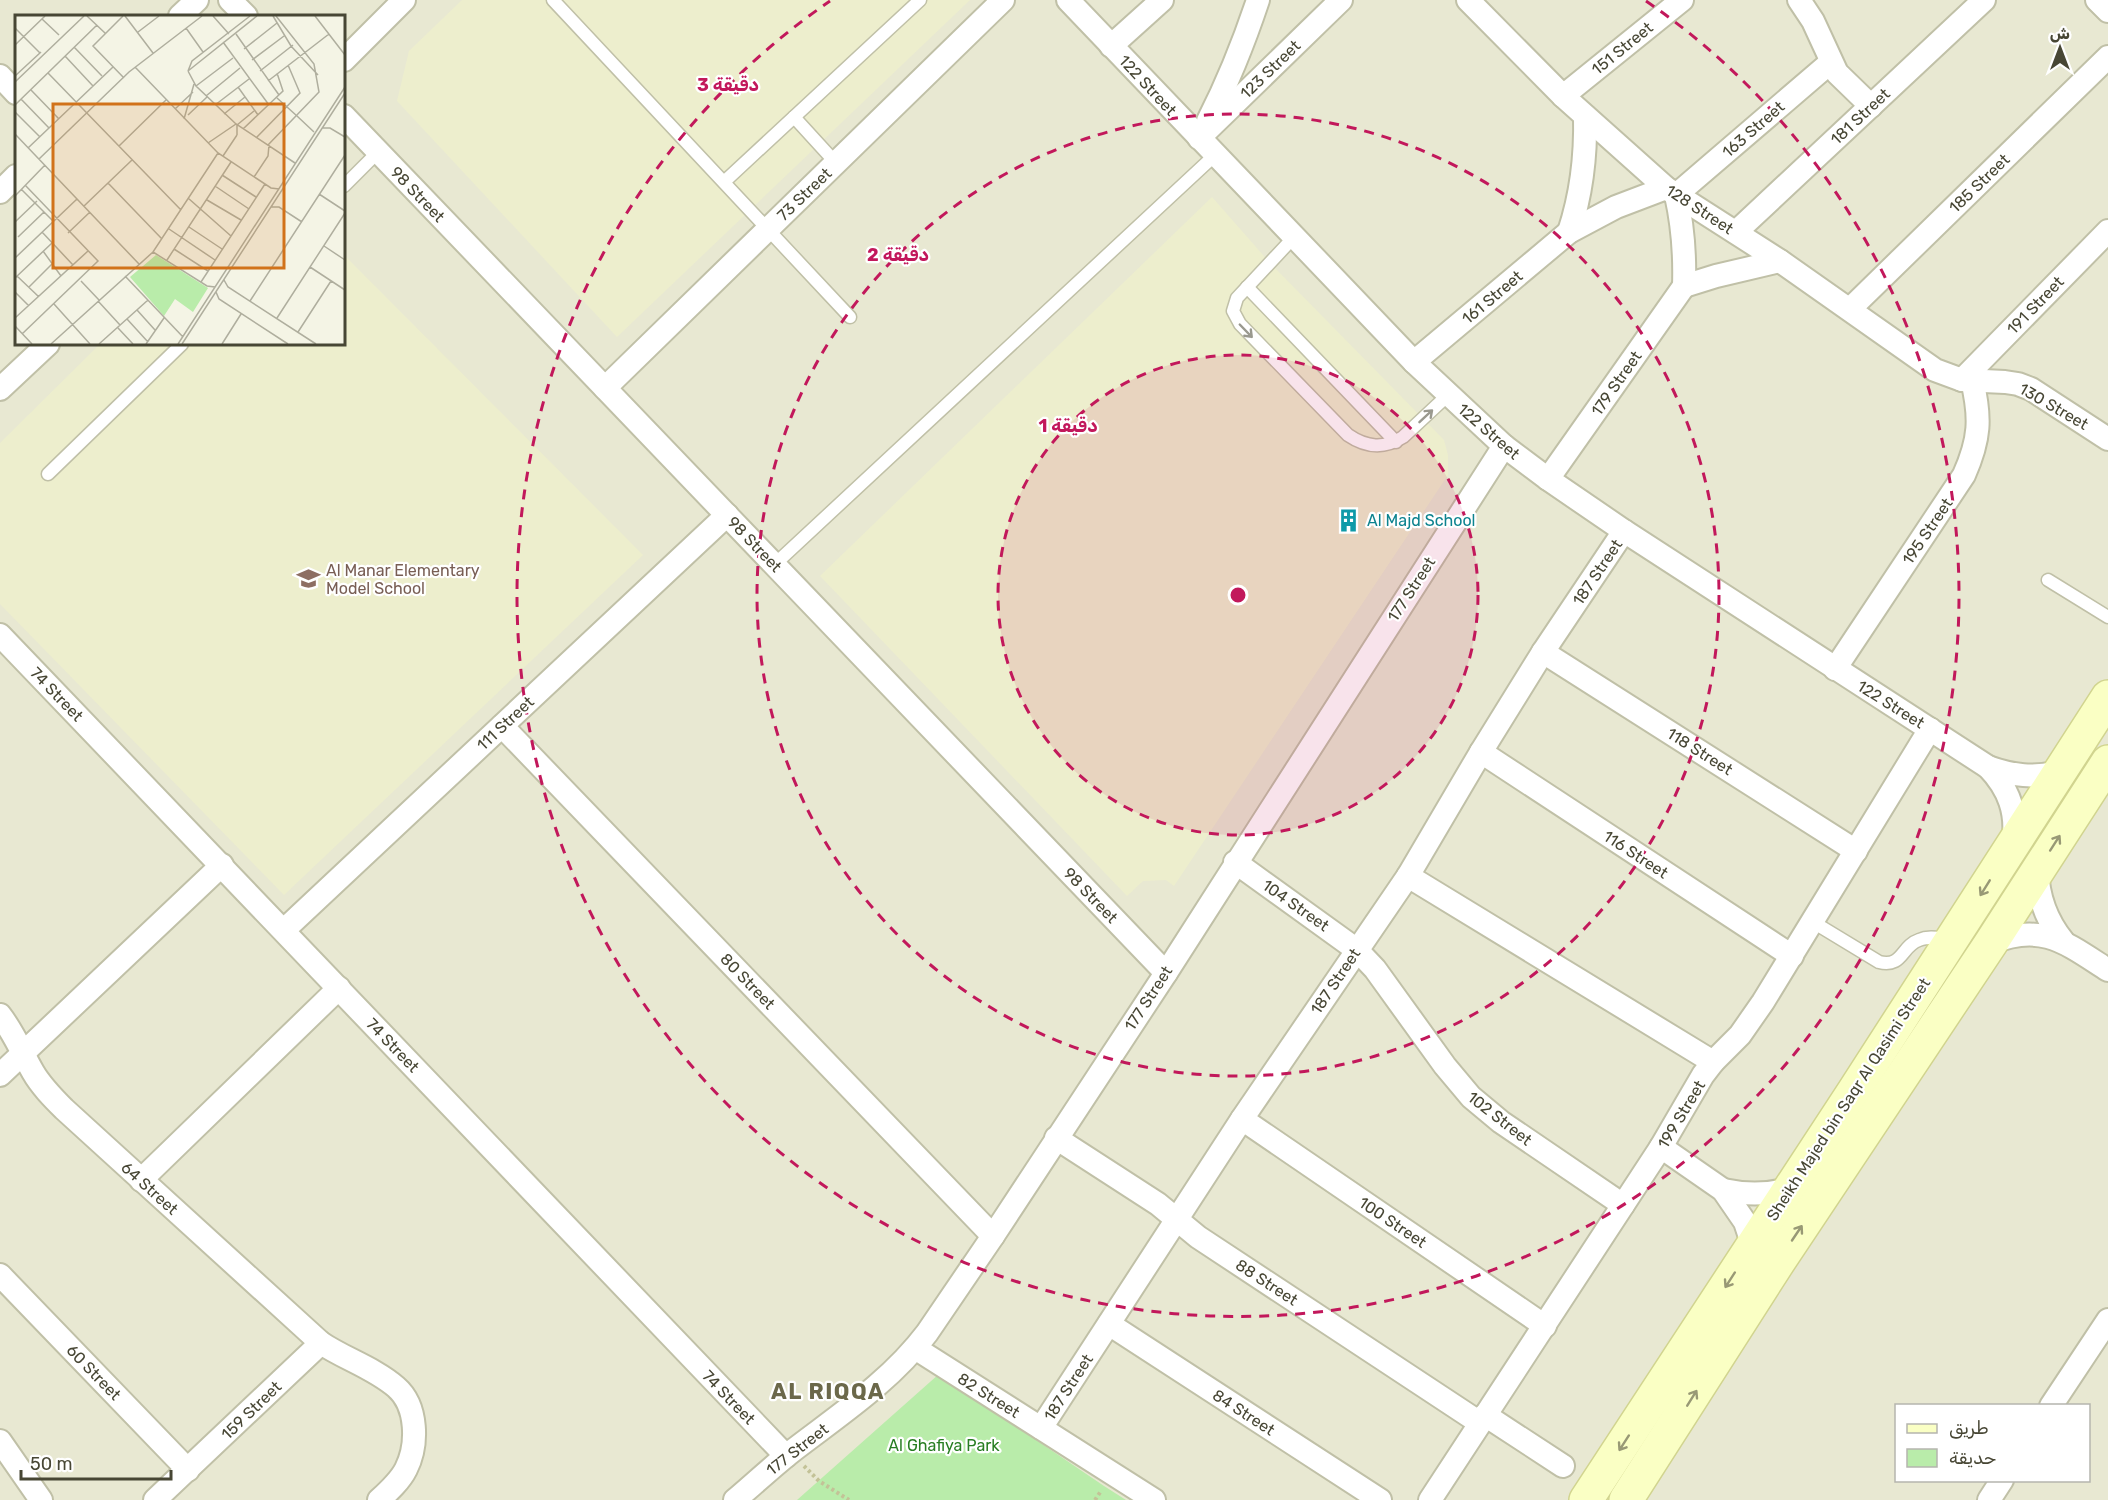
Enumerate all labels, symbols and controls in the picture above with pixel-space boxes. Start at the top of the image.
inset map [15,15,345,345]
street label: 151 Street [1588,18,1657,79]
north arrow [2030,18,2090,78]
text: ش [2050,24,2070,43]
street label: 123 Street [1236,36,1304,103]
street label: 122 Street [1115,51,1180,120]
text: 3 دقيقة [697,74,759,96]
street label: 181 Street [1827,84,1894,149]
street label: 163 Street [1718,97,1788,162]
street label: 185 Street [1945,150,2014,217]
street label: 98 Street [387,163,449,226]
street label: 73 Street [773,164,835,225]
street label: 128 Street [1662,181,1737,238]
text: 2 دقيقة [867,244,929,266]
street label: 161 Street [1458,267,1526,328]
street label: 191 Street [2003,272,2068,338]
one-way arrow [1239,323,1254,338]
street label: 179 Street [1587,347,1646,419]
street label: 130 Street [2016,379,2092,434]
street label: 122 Street [1454,399,1524,463]
one-way arrow [1419,409,1434,423]
text: 1 دقيقة [1038,415,1098,437]
street label: 195 Street [1898,494,1957,568]
building icon: Al Majd School [1336,507,1362,533]
place label: Al Majd School [1367,511,1476,530]
street label: 98 Street [724,513,786,576]
street label: 187 Street [1568,536,1626,609]
street label: 177 Street [1383,553,1439,625]
place label: Al Manar Elementary Model School [326,561,480,598]
school or university icon: Al Manar Elementary Model School [295,566,321,592]
centre of rings [1228,585,1248,605]
street label: 74 Street [26,663,87,725]
street label: 122 Street [1854,676,1928,733]
street label: 111 Street [473,692,538,754]
street label: 118 Street [1663,724,1736,779]
street label: 116 Street [1600,826,1672,882]
one-way arrow [2049,835,2061,852]
street label: 98 Street [1060,864,1122,927]
street label: 104 Street [1259,876,1333,935]
one-way arrow [1979,879,1991,895]
street label: 187 Street [1306,945,1364,1018]
street label: 80 Street [716,949,779,1013]
street label: 177 Street [1120,962,1176,1034]
street label: Sheikh Majed bin Saqr Al Qasimi Street [1763,974,1934,1224]
street label: 74 Street [362,1014,423,1076]
street label: 199 Street [1654,1077,1709,1152]
street label: 102 Street [1464,1087,1536,1149]
street label: 64 Street [117,1158,182,1219]
street label: 100 Street [1355,1193,1430,1252]
one-way arrow [1791,1226,1803,1242]
street label: 88 Street [1232,1255,1301,1310]
one-way arrow [1724,1271,1736,1288]
street label: 60 Street [62,1341,125,1404]
street label: 187 Street [1040,1350,1097,1424]
street label: 74 Street [698,1366,759,1428]
street label: 82 Street [954,1369,1023,1422]
street label: 159 Street [217,1377,285,1444]
district label: AL RIQQA [771,1378,885,1405]
street label: 84 Street [1209,1385,1278,1440]
one-way arrow [1685,1389,1698,1406]
legend [1895,1404,2090,1482]
text: طريق [1949,1417,1989,1439]
street label: 177 Street [763,1419,832,1479]
one-way arrow [1617,1435,1630,1452]
park label: Al Ghafiya Park [888,1436,1000,1455]
scale bar [21,1443,171,1481]
text: حديقة [1949,1447,1996,1469]
text: 50 m [30,1453,73,1475]

